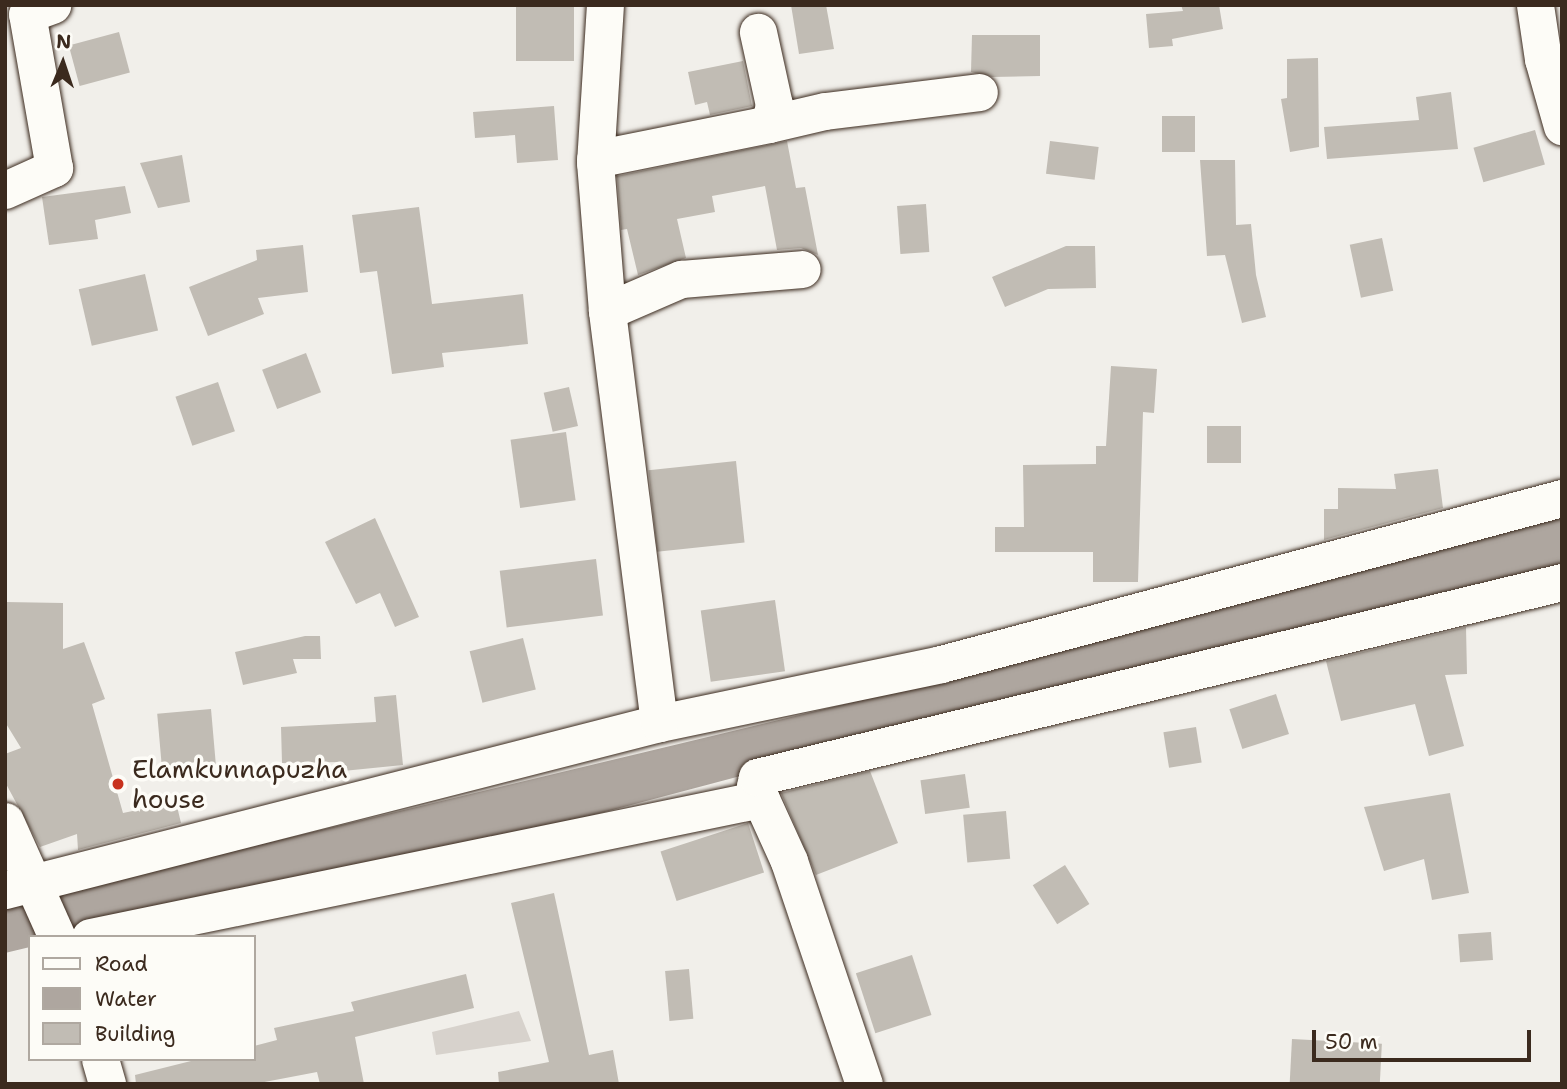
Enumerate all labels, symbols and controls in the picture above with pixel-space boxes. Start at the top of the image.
north arrow [28,28,98,98]
text: N [56,29,72,54]
place label: Elamkunnapuzha house [132,753,347,814]
marker: Elamkunnapuzha house [110,776,126,792]
legend [28,935,256,1061]
text: Road [95,950,148,978]
text: Water [95,985,157,1013]
scale bar [1315,1016,1534,1060]
text: Building [95,1020,175,1048]
text: 50 m [1325,1028,1378,1056]

